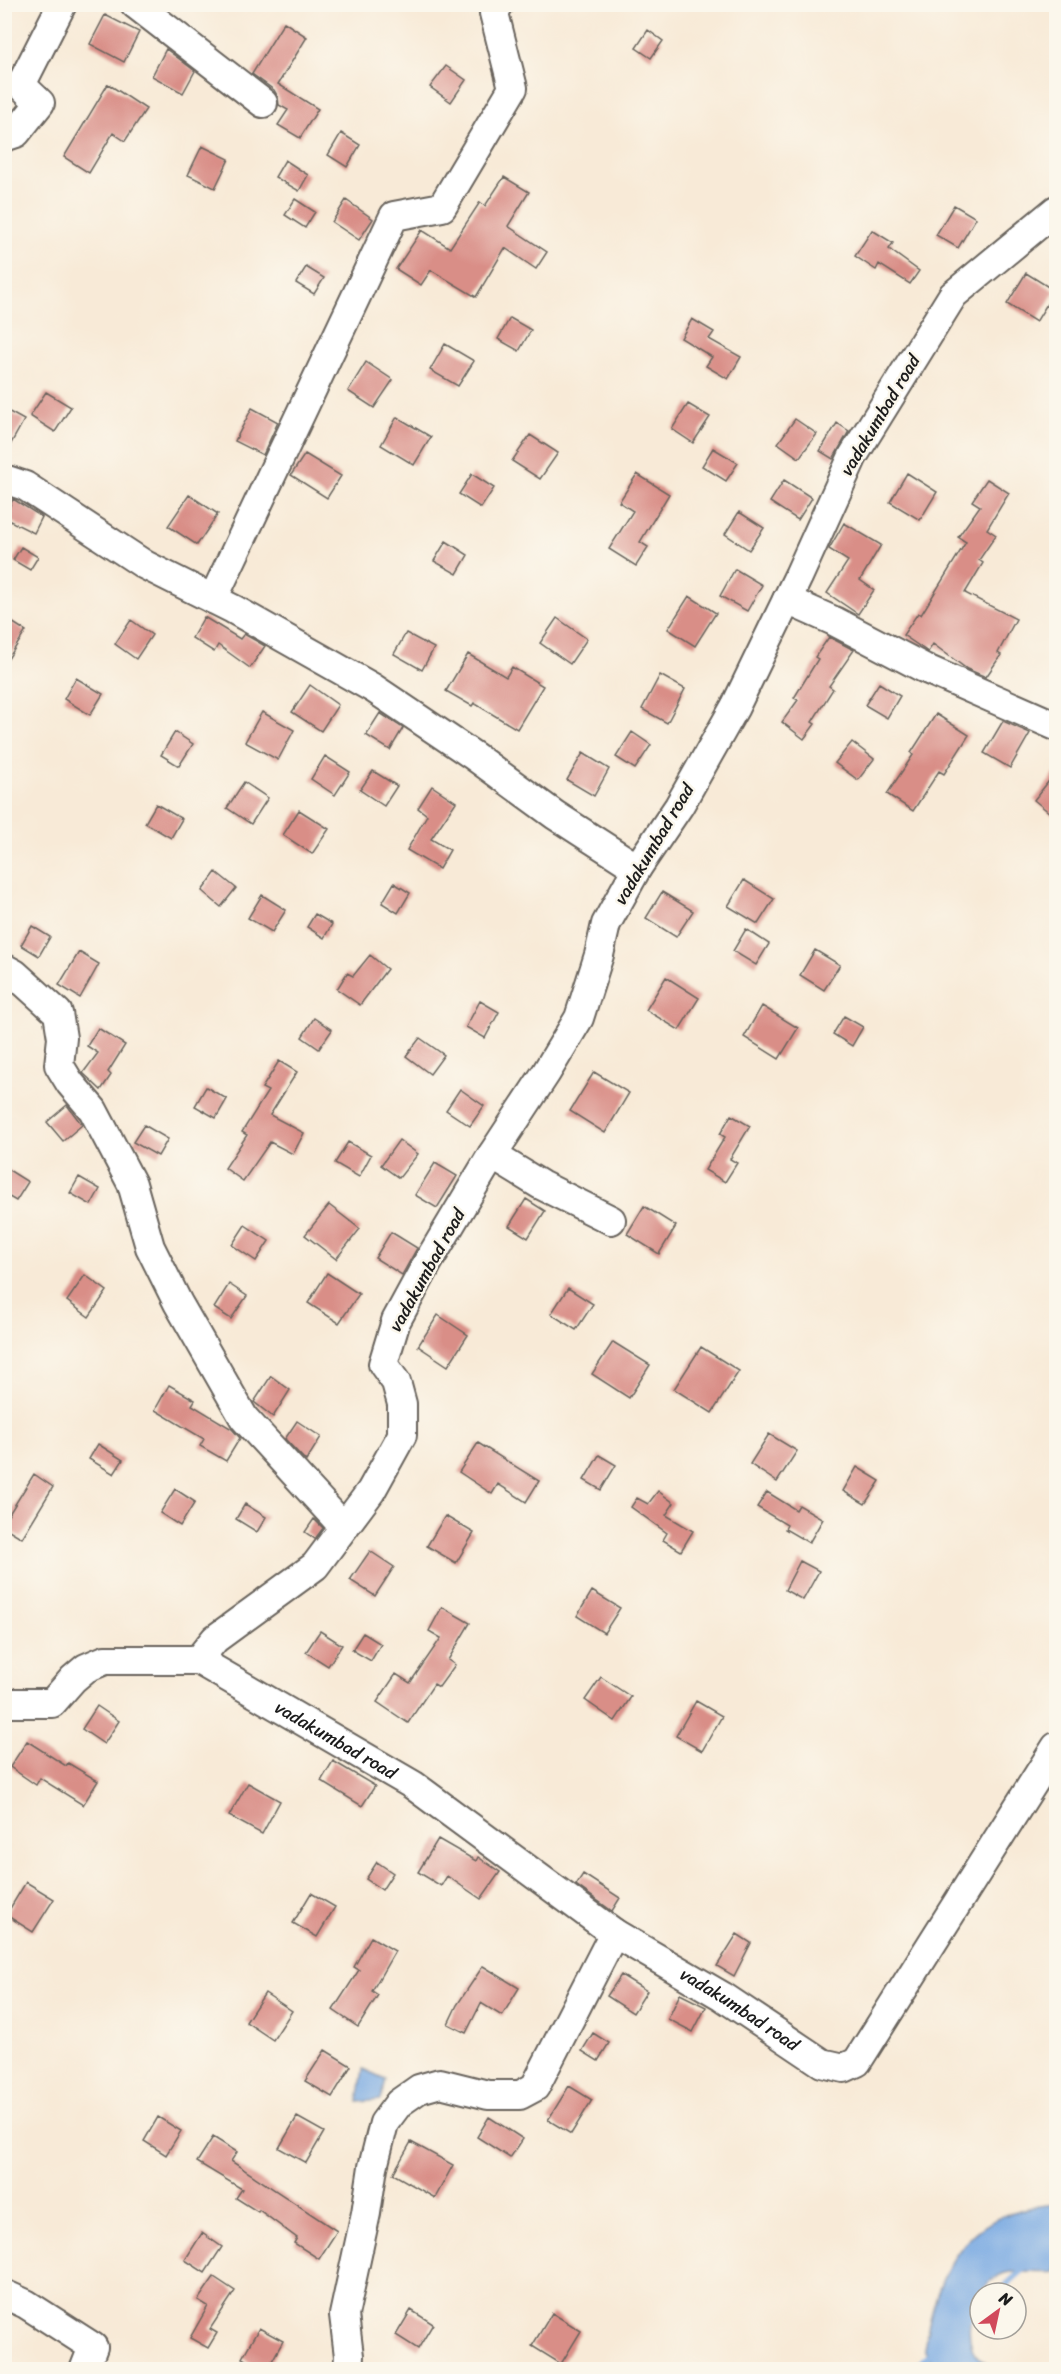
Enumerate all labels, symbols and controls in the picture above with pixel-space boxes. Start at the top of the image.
street label: vadakumbad road [831,347,930,482]
street label: vadakumbad road [605,776,704,911]
street label: vadakumbad road [380,1201,475,1338]
street label: vadakumbad road [269,1692,404,1789]
street label: vadakumbad road [674,1959,807,2061]
north arrow [968,2281,1028,2341]
text: N [993,2283,1019,2315]

